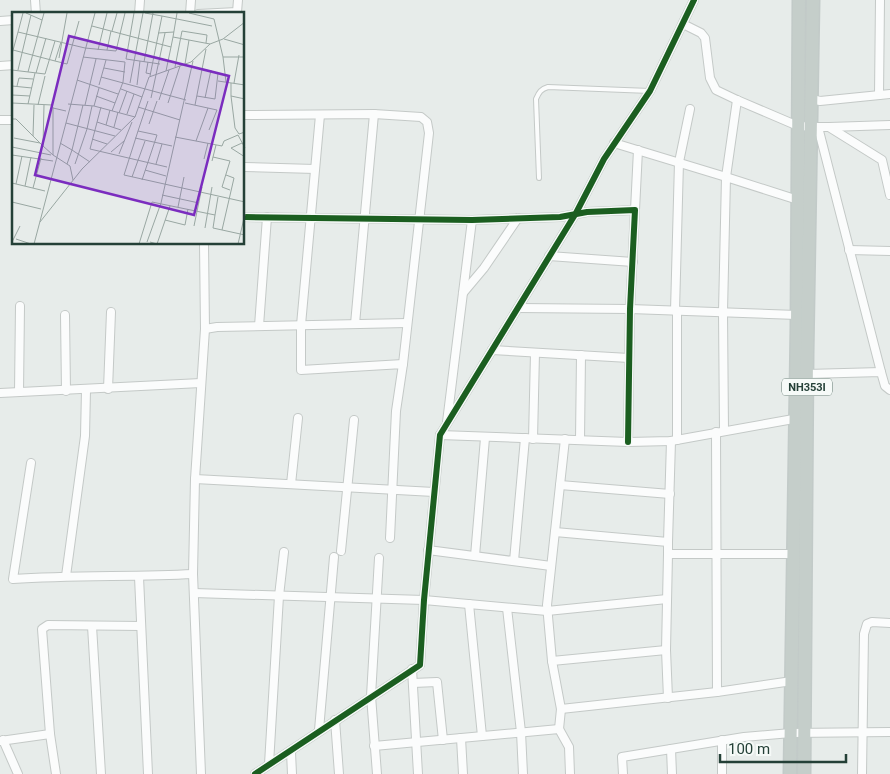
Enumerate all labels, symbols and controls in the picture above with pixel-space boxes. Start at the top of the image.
inset map [12,12,245,245]
road number: NH353I [782,378,832,396]
scale bar [720,732,846,764]
text: 100 m [728,740,770,758]

